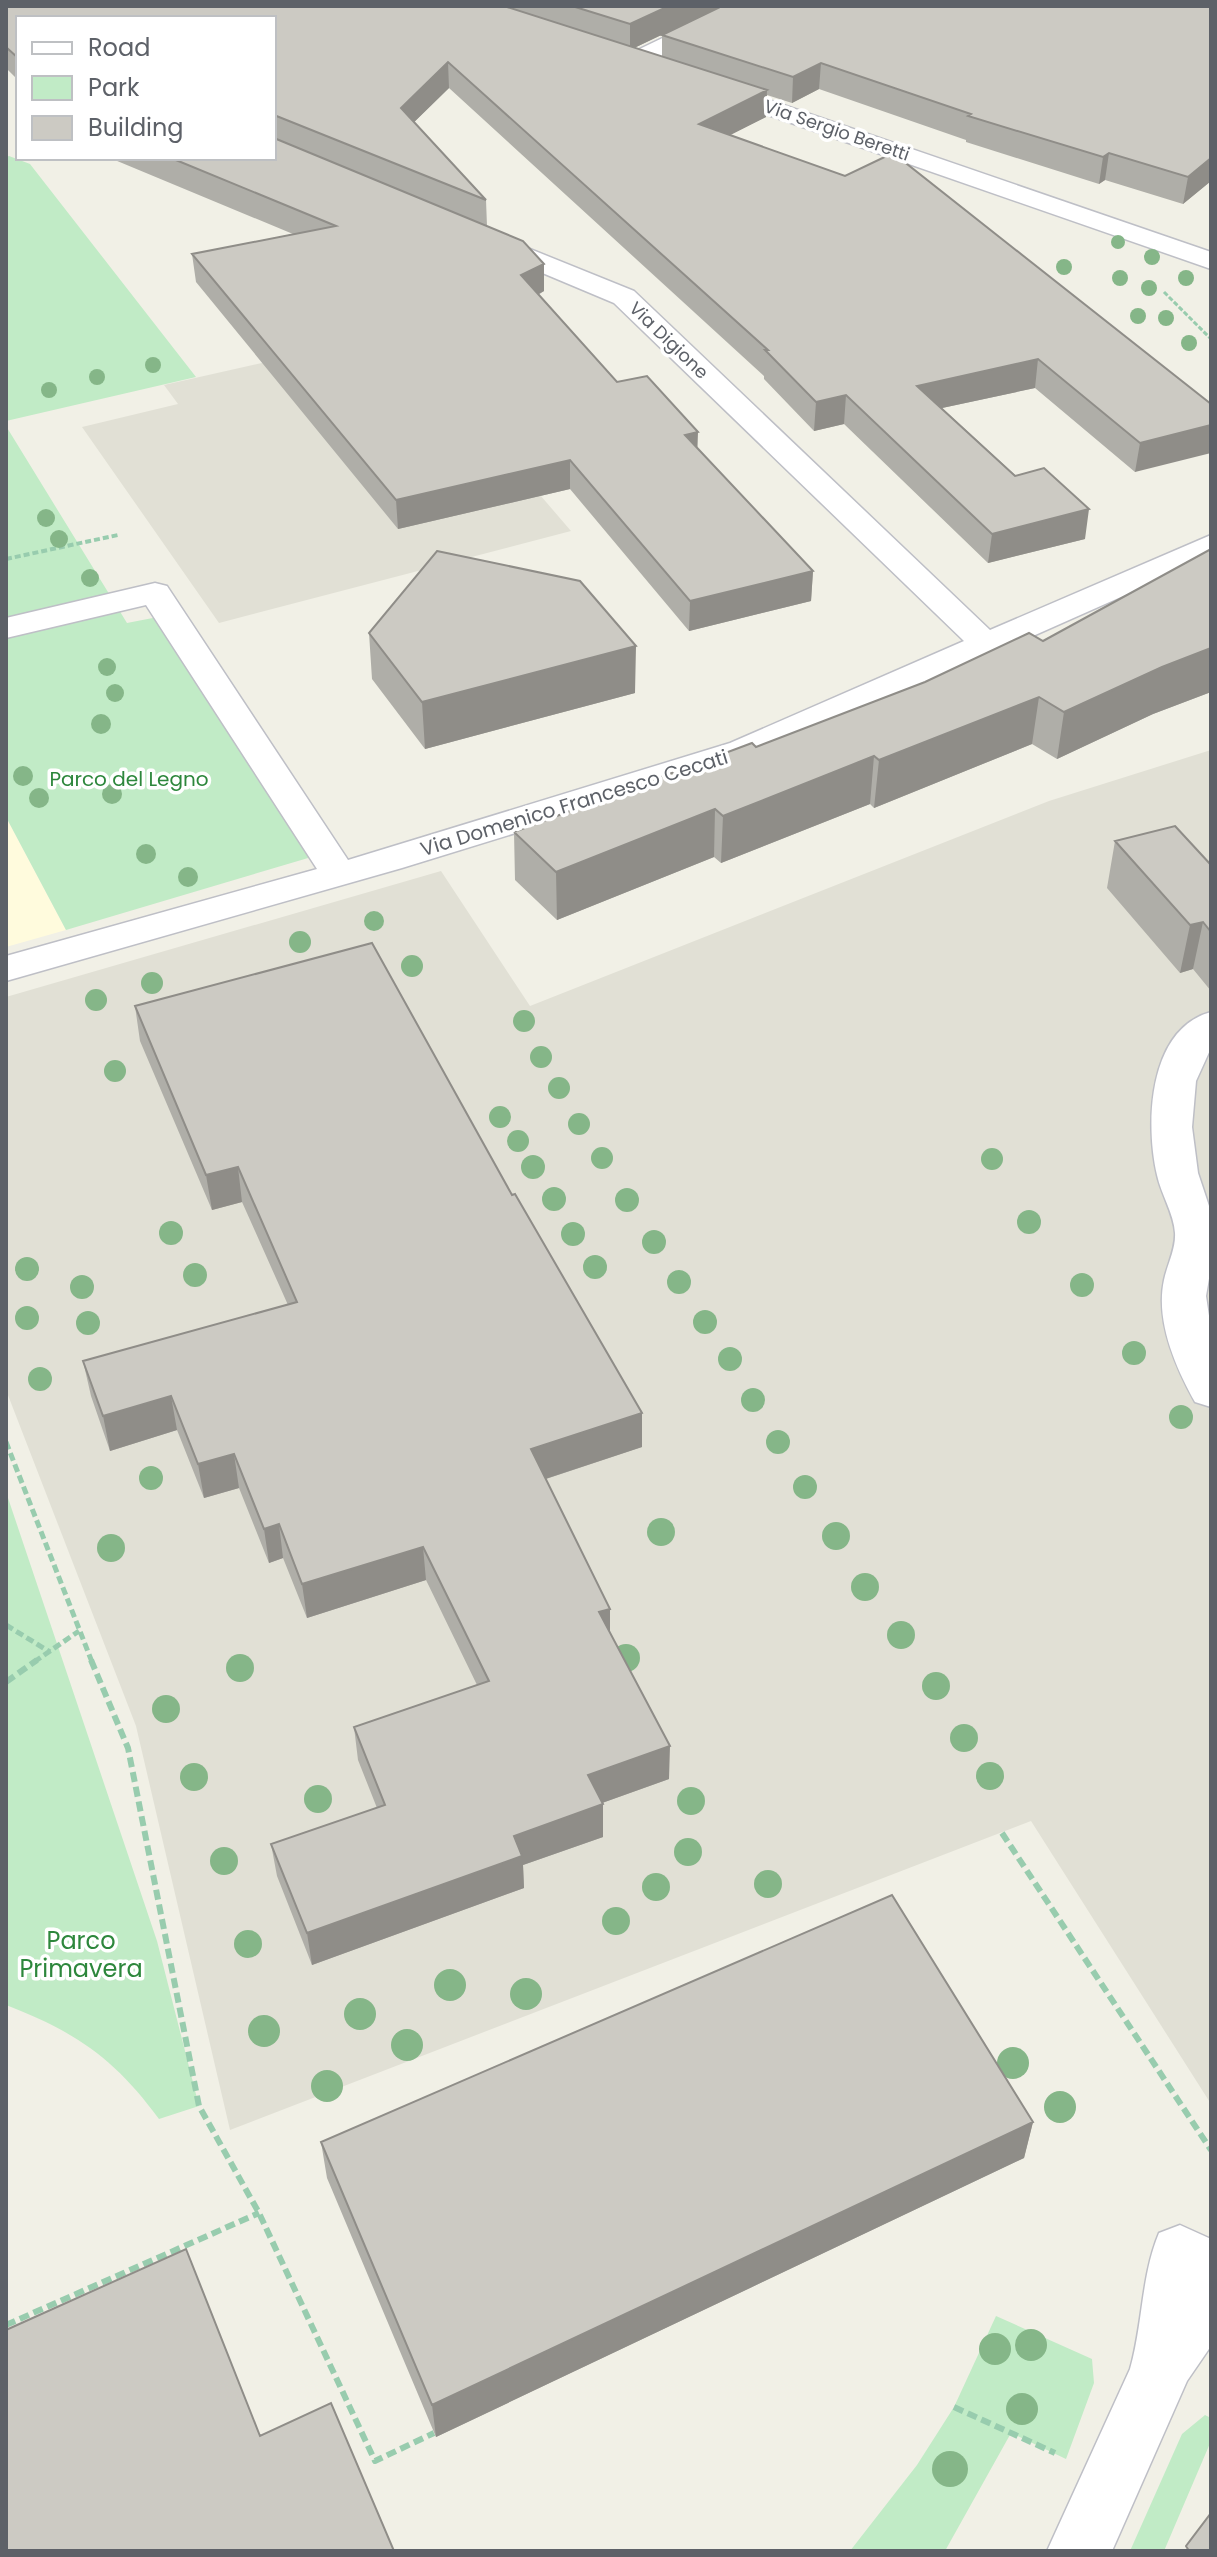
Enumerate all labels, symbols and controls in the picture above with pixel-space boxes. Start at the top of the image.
legend [16,16,276,160]
text: Road [88,31,150,64]
text: Park [88,71,140,104]
street label: Via Sergio Beretti [761,93,913,167]
text: Building [88,111,184,144]
street label: Via Digione [624,296,714,384]
street label: Via Domenico Francesco Cecati [417,743,731,863]
park label: Parco del Legno [49,765,209,793]
park label: Parco Primavera [19,1924,143,1985]

